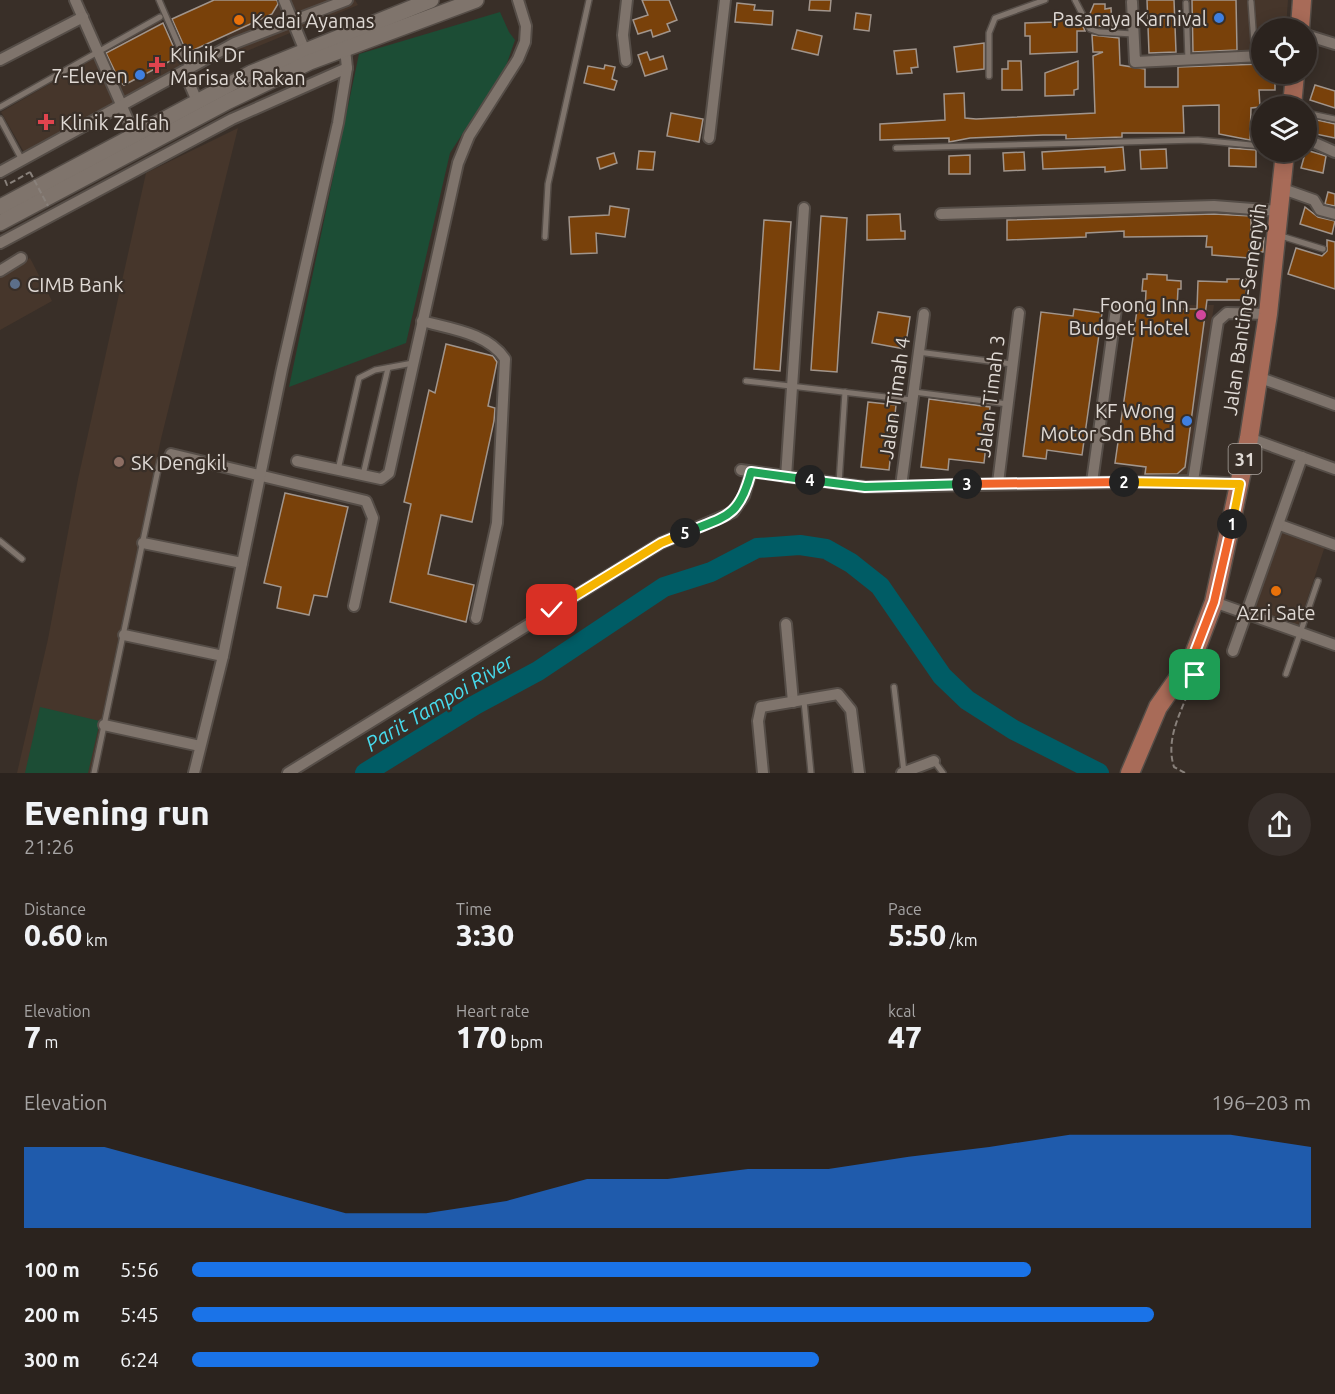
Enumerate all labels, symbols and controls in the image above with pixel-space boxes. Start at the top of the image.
place label: Pasaraya Karnival [1052,7,1207,30]
place label: Kedai Ayamas [251,9,374,32]
marker: Pasaraya Karnival [1212,11,1226,25]
marker: Kedai Ayamas [232,13,246,27]
map controls [1251,18,1317,162]
button: locate [1251,18,1317,84]
place label: Klinik Dr Marisa & Rakan [170,43,306,89]
marker: Klinik Dr Marisa & Rakan [148,56,166,74]
place label: 7-Eleven [51,64,128,87]
marker: 7-Eleven [133,68,147,82]
button: layers [1251,96,1317,162]
place label: Klinik Zalfah [60,111,169,134]
marker: Klinik Zalfah [37,113,55,131]
street label: Jalan Banting-Semenyih [1218,201,1270,417]
place label: CIMB Bank [27,273,124,296]
marker: CIMB Bank [8,277,22,291]
place label: Foong Inn Budget Hotel [1068,293,1189,339]
marker: Foong Inn Budget Hotel [1194,308,1208,322]
street label: Jalan Timah 3 [971,334,1009,458]
street label: Jalan Timah 4 [874,336,914,460]
place label: KF Wong Motor Sdn Bhd [1040,399,1175,445]
marker: KF Wong Motor Sdn Bhd [1180,414,1194,428]
road number: 31 [1228,444,1262,474]
place label: SK Dengkil [131,451,227,474]
marker: SK Dengkil [112,455,126,469]
pin: 4 [795,465,825,495]
pin: 2 [1109,467,1139,497]
pin: 3 [952,469,982,499]
text: 4 [805,471,815,489]
text: 2 [1119,473,1129,491]
text: 3 [962,475,972,493]
pin: 1 [1217,509,1247,539]
text: 1 [1227,515,1237,533]
pin: 5 [670,518,700,548]
text: 5 [680,524,690,542]
pin [526,584,577,635]
marker: Azri Sate [1269,584,1283,598]
icon: check [535,593,568,626]
place label: Azri Sate [1236,601,1316,624]
water label: Parit Tampoi River [361,648,518,756]
pin [1169,649,1220,700]
icon: arrive [1178,658,1211,691]
button: share [1248,793,1311,856]
text: Evening run [24,794,210,831]
text: 21:26 [24,835,74,858]
text: Distance [24,900,86,918]
text: Time [456,900,492,918]
text: Pace [888,900,922,918]
text: 0.60 [24,918,82,952]
text: 3:30 [456,918,514,952]
text: 5:50 [888,918,946,952]
text: km [82,931,108,949]
text: /km [946,931,978,949]
text: Elevation [24,1002,91,1020]
text: Heart rate [456,1002,530,1020]
text: kcal [888,1002,916,1020]
text: 7 [24,1020,41,1054]
text: 170 [456,1020,507,1054]
text: 47 [888,1020,922,1054]
text: m [41,1033,58,1051]
text: bpm [507,1033,543,1051]
text: Elevation [24,1091,107,1114]
text: 196–203 m [1212,1091,1311,1114]
text: 100 m [24,1258,80,1281]
text: 5:56 [120,1258,159,1281]
text: 200 m [24,1303,80,1326]
text: 5:45 [120,1303,159,1326]
text: 300 m [24,1348,80,1371]
text: 6:24 [120,1348,159,1371]

